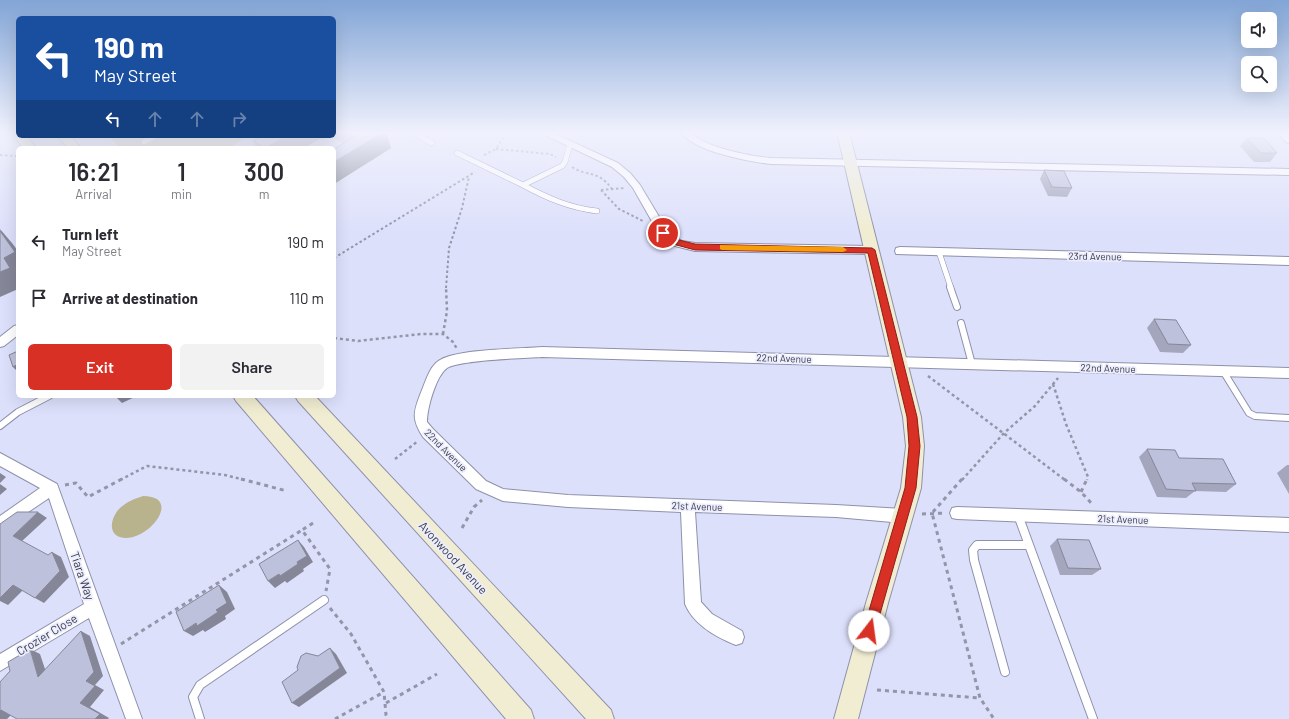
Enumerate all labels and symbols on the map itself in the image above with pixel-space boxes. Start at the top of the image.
pin [646,216,680,250]
street label: 23rd Avenue [1068,250,1122,262]
street label: 22nd Avenue [756,351,812,365]
street label: 22nd Avenue [1080,361,1136,375]
street label: 22nd Avenue [422,426,470,474]
street label: 21st Avenue [671,499,723,513]
street label: 21st Avenue [1097,512,1149,526]
street label: Avonwood Avenue [417,518,491,596]
street label: Tiara Way [68,550,98,602]
position arrow [848,610,890,652]
street label: Crozier Close [14,611,79,658]

